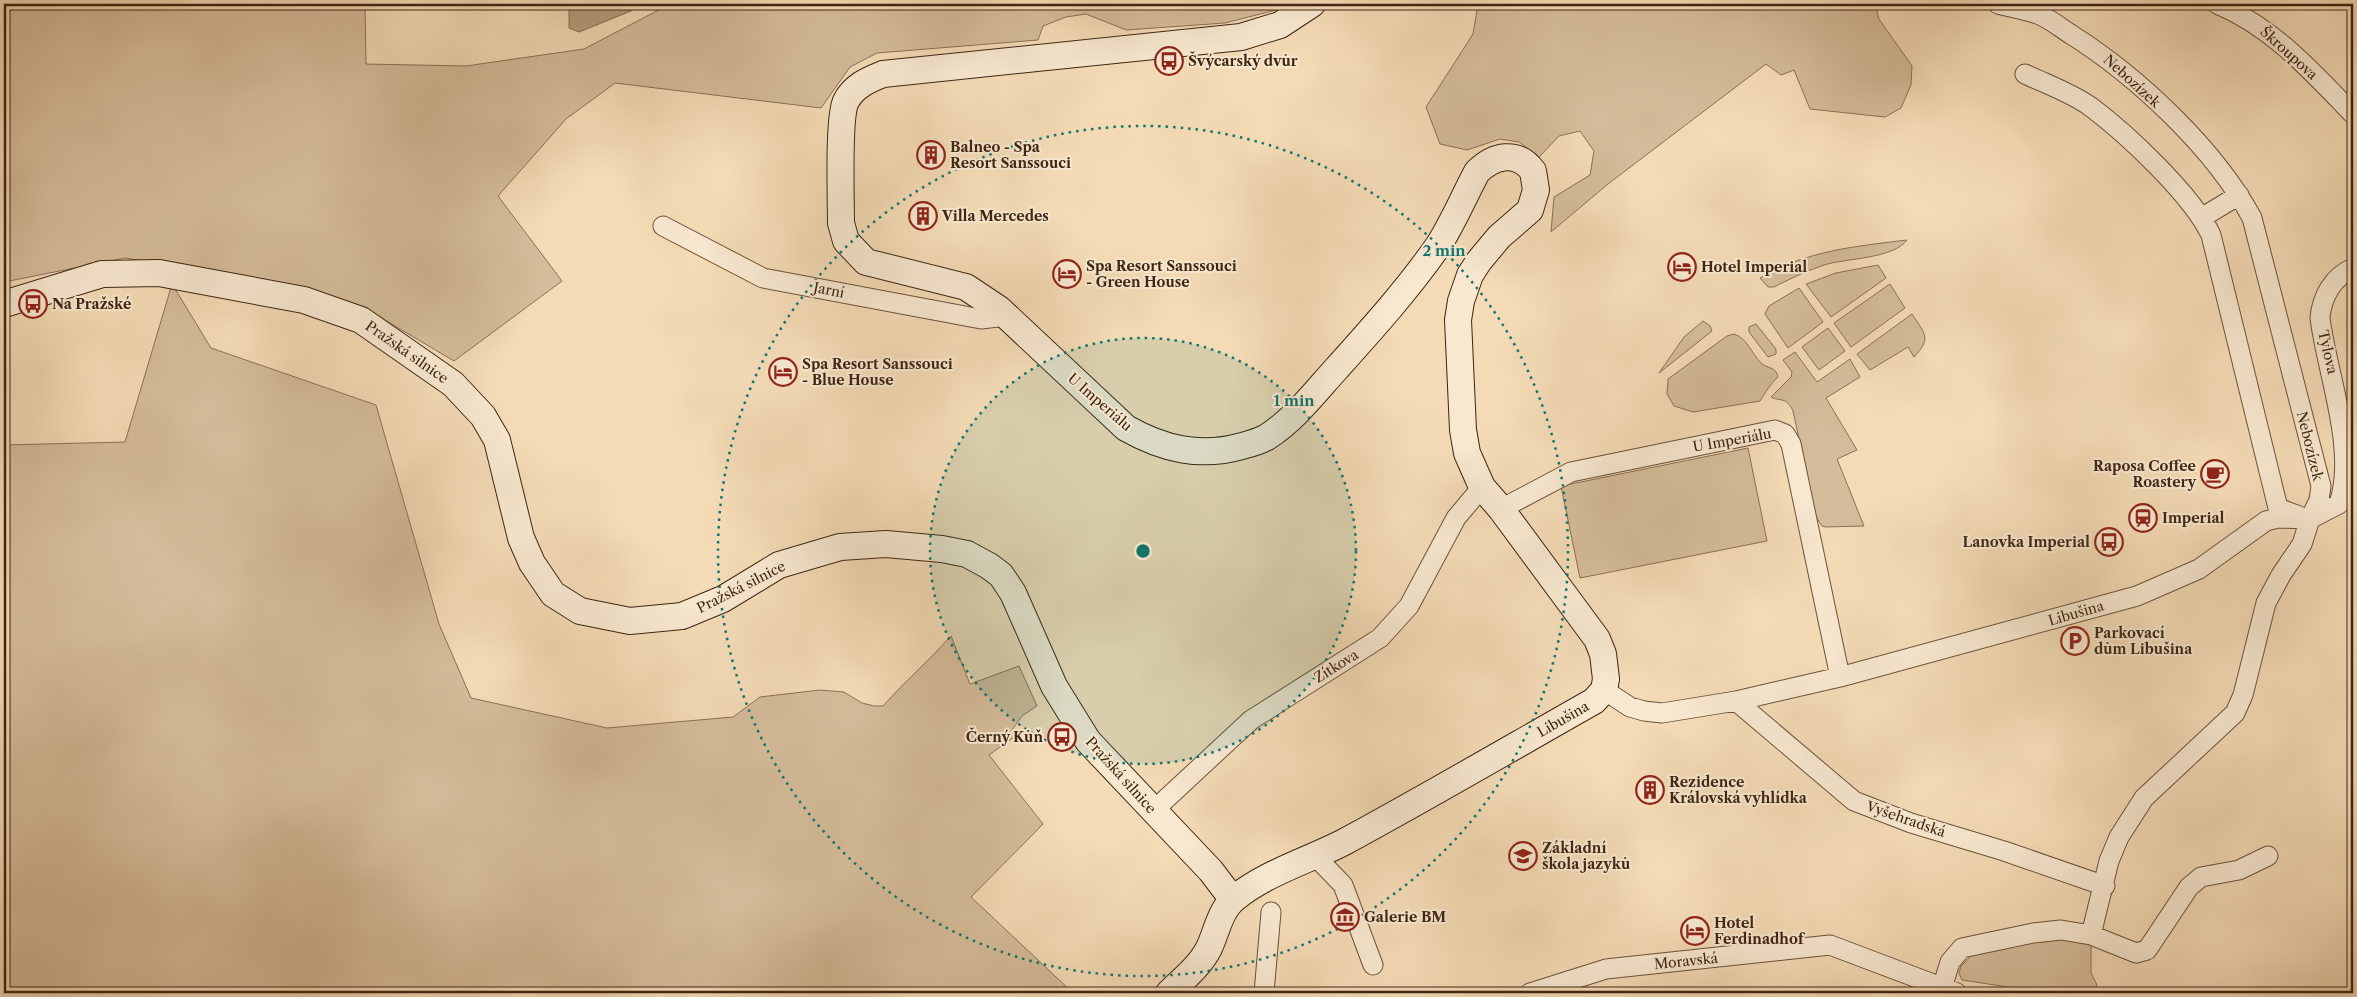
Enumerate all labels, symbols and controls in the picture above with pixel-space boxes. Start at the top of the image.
street label: Škroupova [2257,22,2322,84]
bus stop icon: Švýcarský dvůr [1154,46,1184,76]
place label: Švýcarský dvůr [1188,51,1298,70]
street label: Nebozízek [2100,51,2165,112]
place label: Balneo - Spa Resort Sanssouci [950,138,1071,172]
building icon: Balneo - Spa Resort Sanssouci [916,140,946,170]
building icon: Villa Mercedes [908,201,938,231]
place label: Villa Mercedes [941,207,1049,225]
text: 2 min [1422,241,1466,260]
hotel icon: Hotel Imperial [1667,252,1697,282]
place label: Spa Resort Sanssouci - Green House [1086,257,1237,291]
place label: Hotel Imperial [1701,258,1807,276]
hotel icon: Spa Resort Sanssouci - Green House [1052,259,1082,289]
street label: Jarní [810,278,846,302]
bus stop icon: Na Pražské [18,289,48,319]
place label: Na Pražské [52,295,131,313]
street label: Pražská silnice [362,317,452,387]
street label: Tylova [2314,328,2342,376]
place label: Spa Resort Sanssouci - Blue House [802,355,953,389]
hotel icon: Spa Resort Sanssouci - Blue House [768,357,798,387]
street label: U Imperiálu [1064,369,1136,435]
text: 1 min [1273,391,1315,410]
street label: Nebozízek [2293,410,2328,483]
street label: U Imperiálu [1691,424,1773,456]
place label: Raposa Coffee Roastery [2093,457,2196,491]
cafe icon: Raposa Coffee Roastery [2200,459,2230,489]
station icon: Imperial [2128,503,2158,533]
place label: Imperial [2162,509,2225,527]
bus stop icon: Lanovka Imperial [2094,527,2124,557]
place label: Lanovka Imperial [1962,533,2090,551]
centre of rings [1134,542,1152,560]
street label: Pražská silnice [694,557,789,617]
street label: Libušina [2046,596,2106,630]
place label: Parkovací dům Libušina [2094,624,2193,658]
parking icon: Parkovací dům Libušina [2060,626,2090,656]
street label: Zítkova [1310,645,1362,687]
street label: Libušina [1534,697,1593,741]
bus stop icon: Černý Kůň [1047,722,1077,752]
place label: Černý Kůň [966,727,1043,746]
street label: Pražská silnice [1082,733,1160,817]
place label: Rezidence Královská vyhlídka [1669,773,1808,807]
building icon: Rezidence Královská vyhlídka [1635,775,1665,805]
street label: Vyšehradská [1863,797,1949,841]
place label: Základní škola jazyků [1542,839,1630,873]
school or university icon: Základní škola jazyků [1508,841,1538,871]
museum icon: Galerie BM [1330,902,1360,932]
place label: Galerie BM [1364,908,1446,926]
place label: Hotel Ferdinadhof [1714,914,1806,948]
hotel icon: Hotel Ferdinadhof [1680,916,1710,946]
street label: Moravská [1653,949,1719,973]

